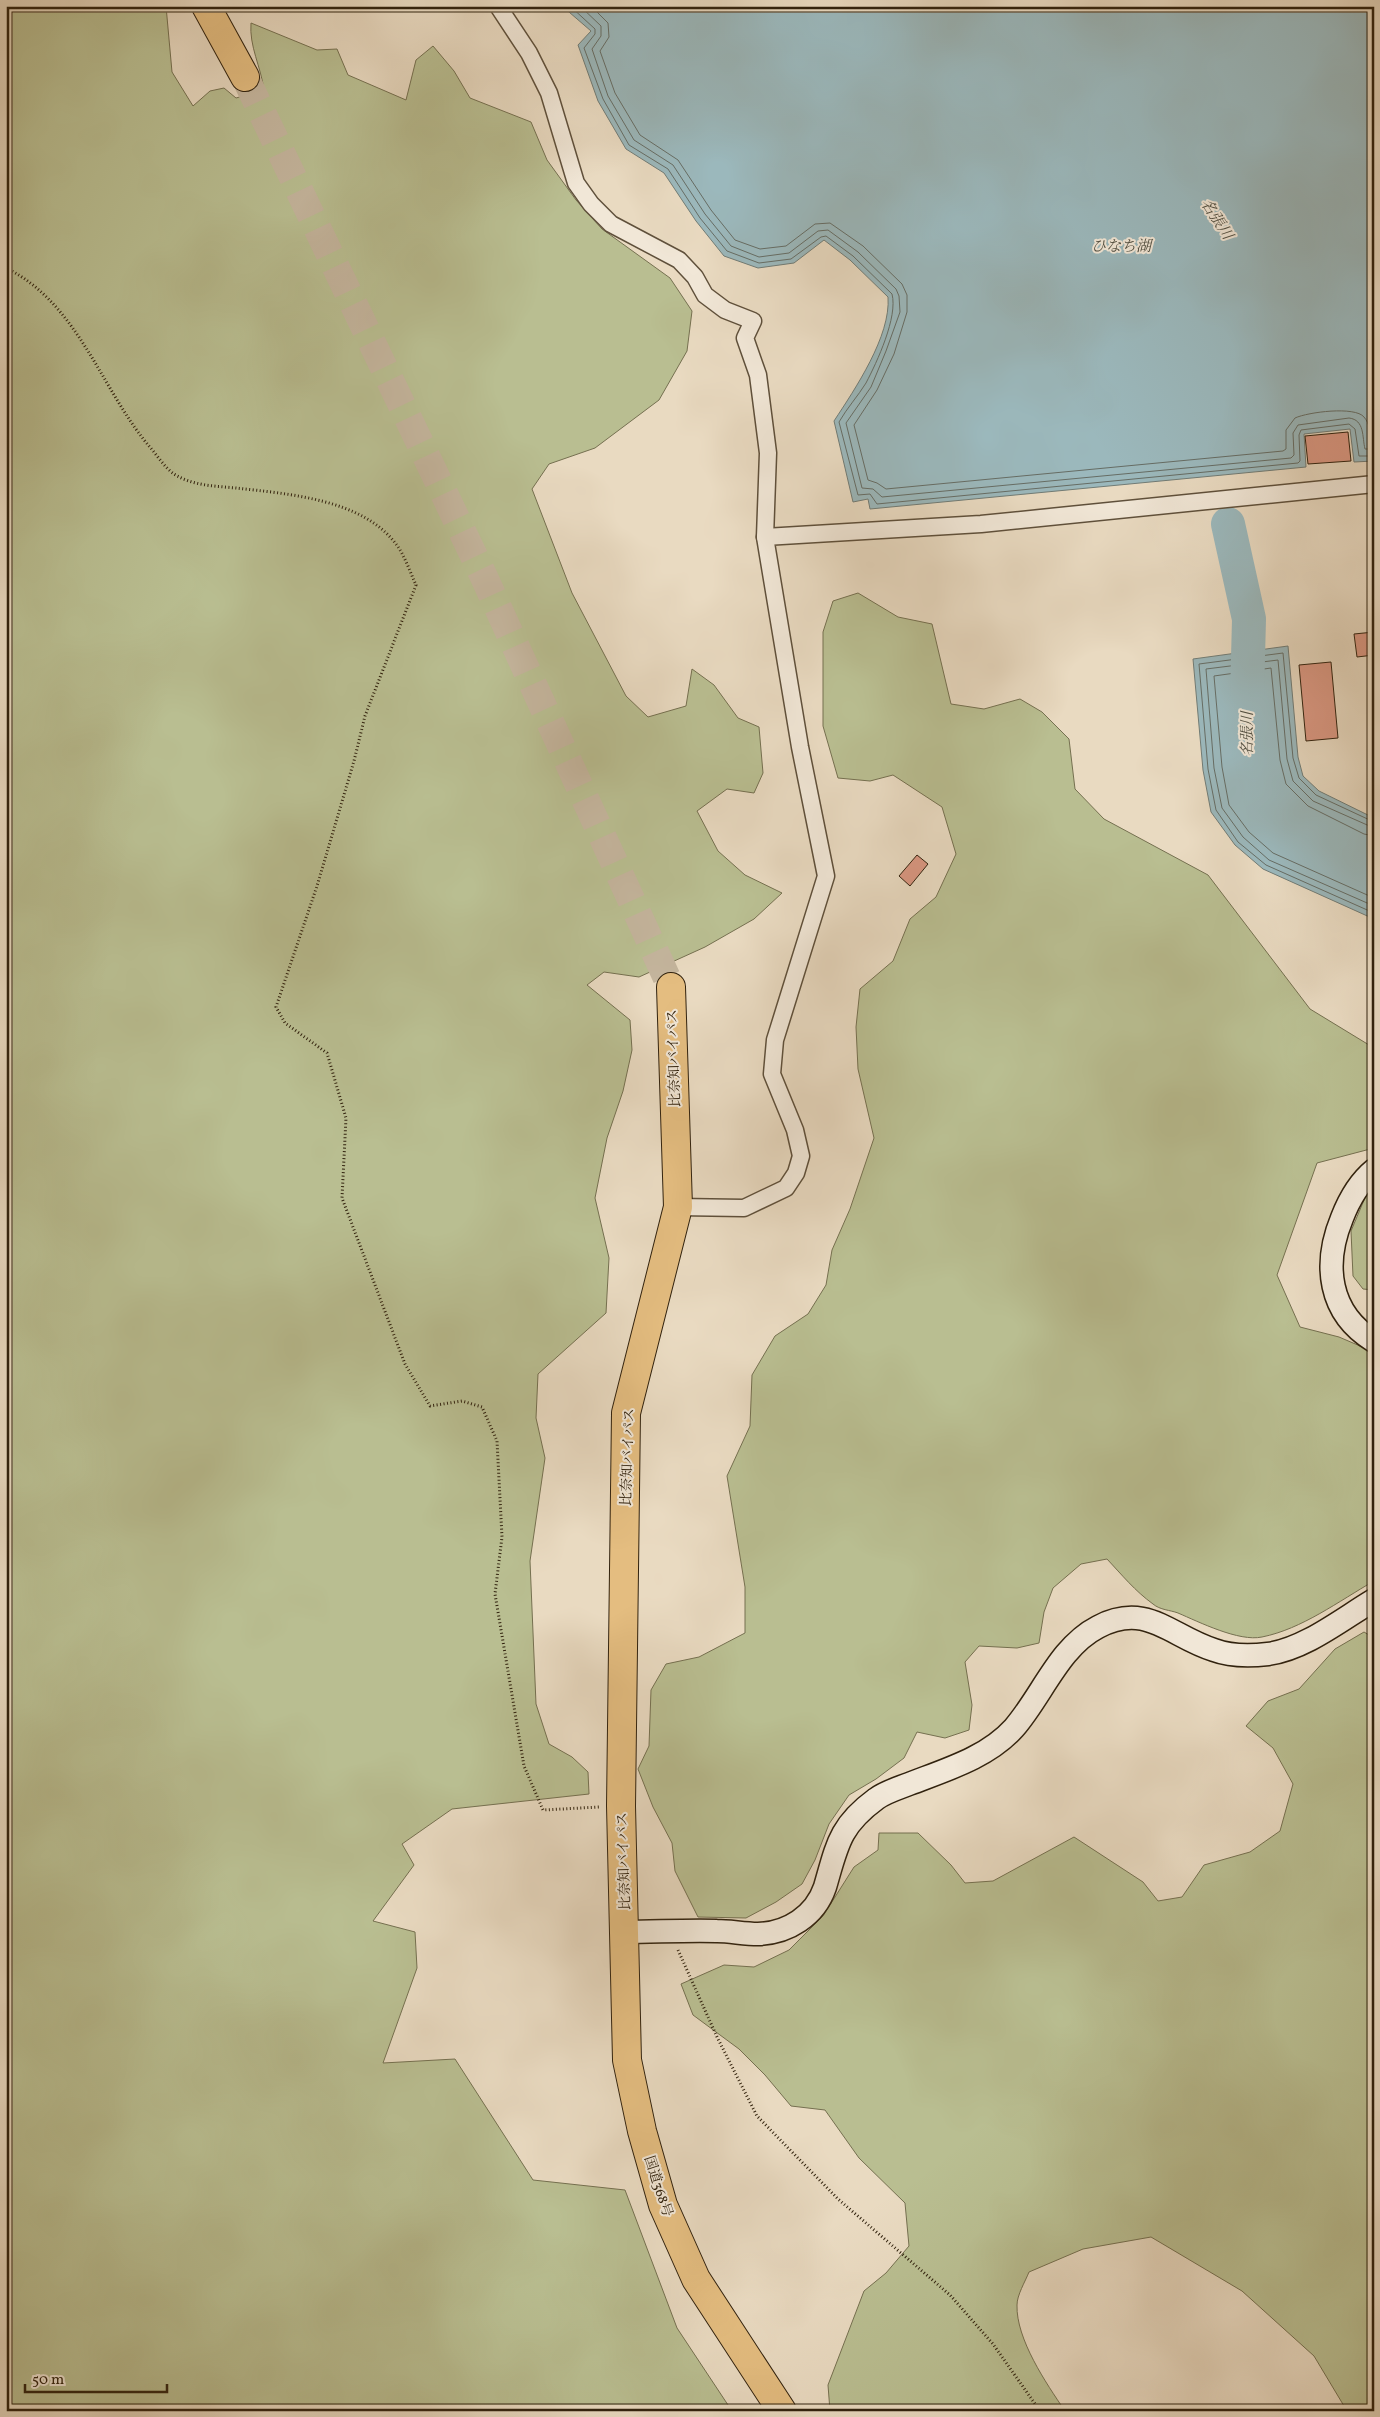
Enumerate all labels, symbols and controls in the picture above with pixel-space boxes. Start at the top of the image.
water label: 名張川 [1195,195,1238,246]
water label: ひなち湖 [1091,237,1154,258]
water label: 名張川 [1238,710,1259,757]
street label: 比奈知バイパス [663,1009,686,1107]
street label: 比奈知バイパス [617,1408,640,1506]
street label: 比奈知バイパス [613,1812,636,1910]
street label: 国道368号 [639,2153,676,2220]
scale bar [25,2362,168,2394]
text: 50 m [32,2370,64,2391]

